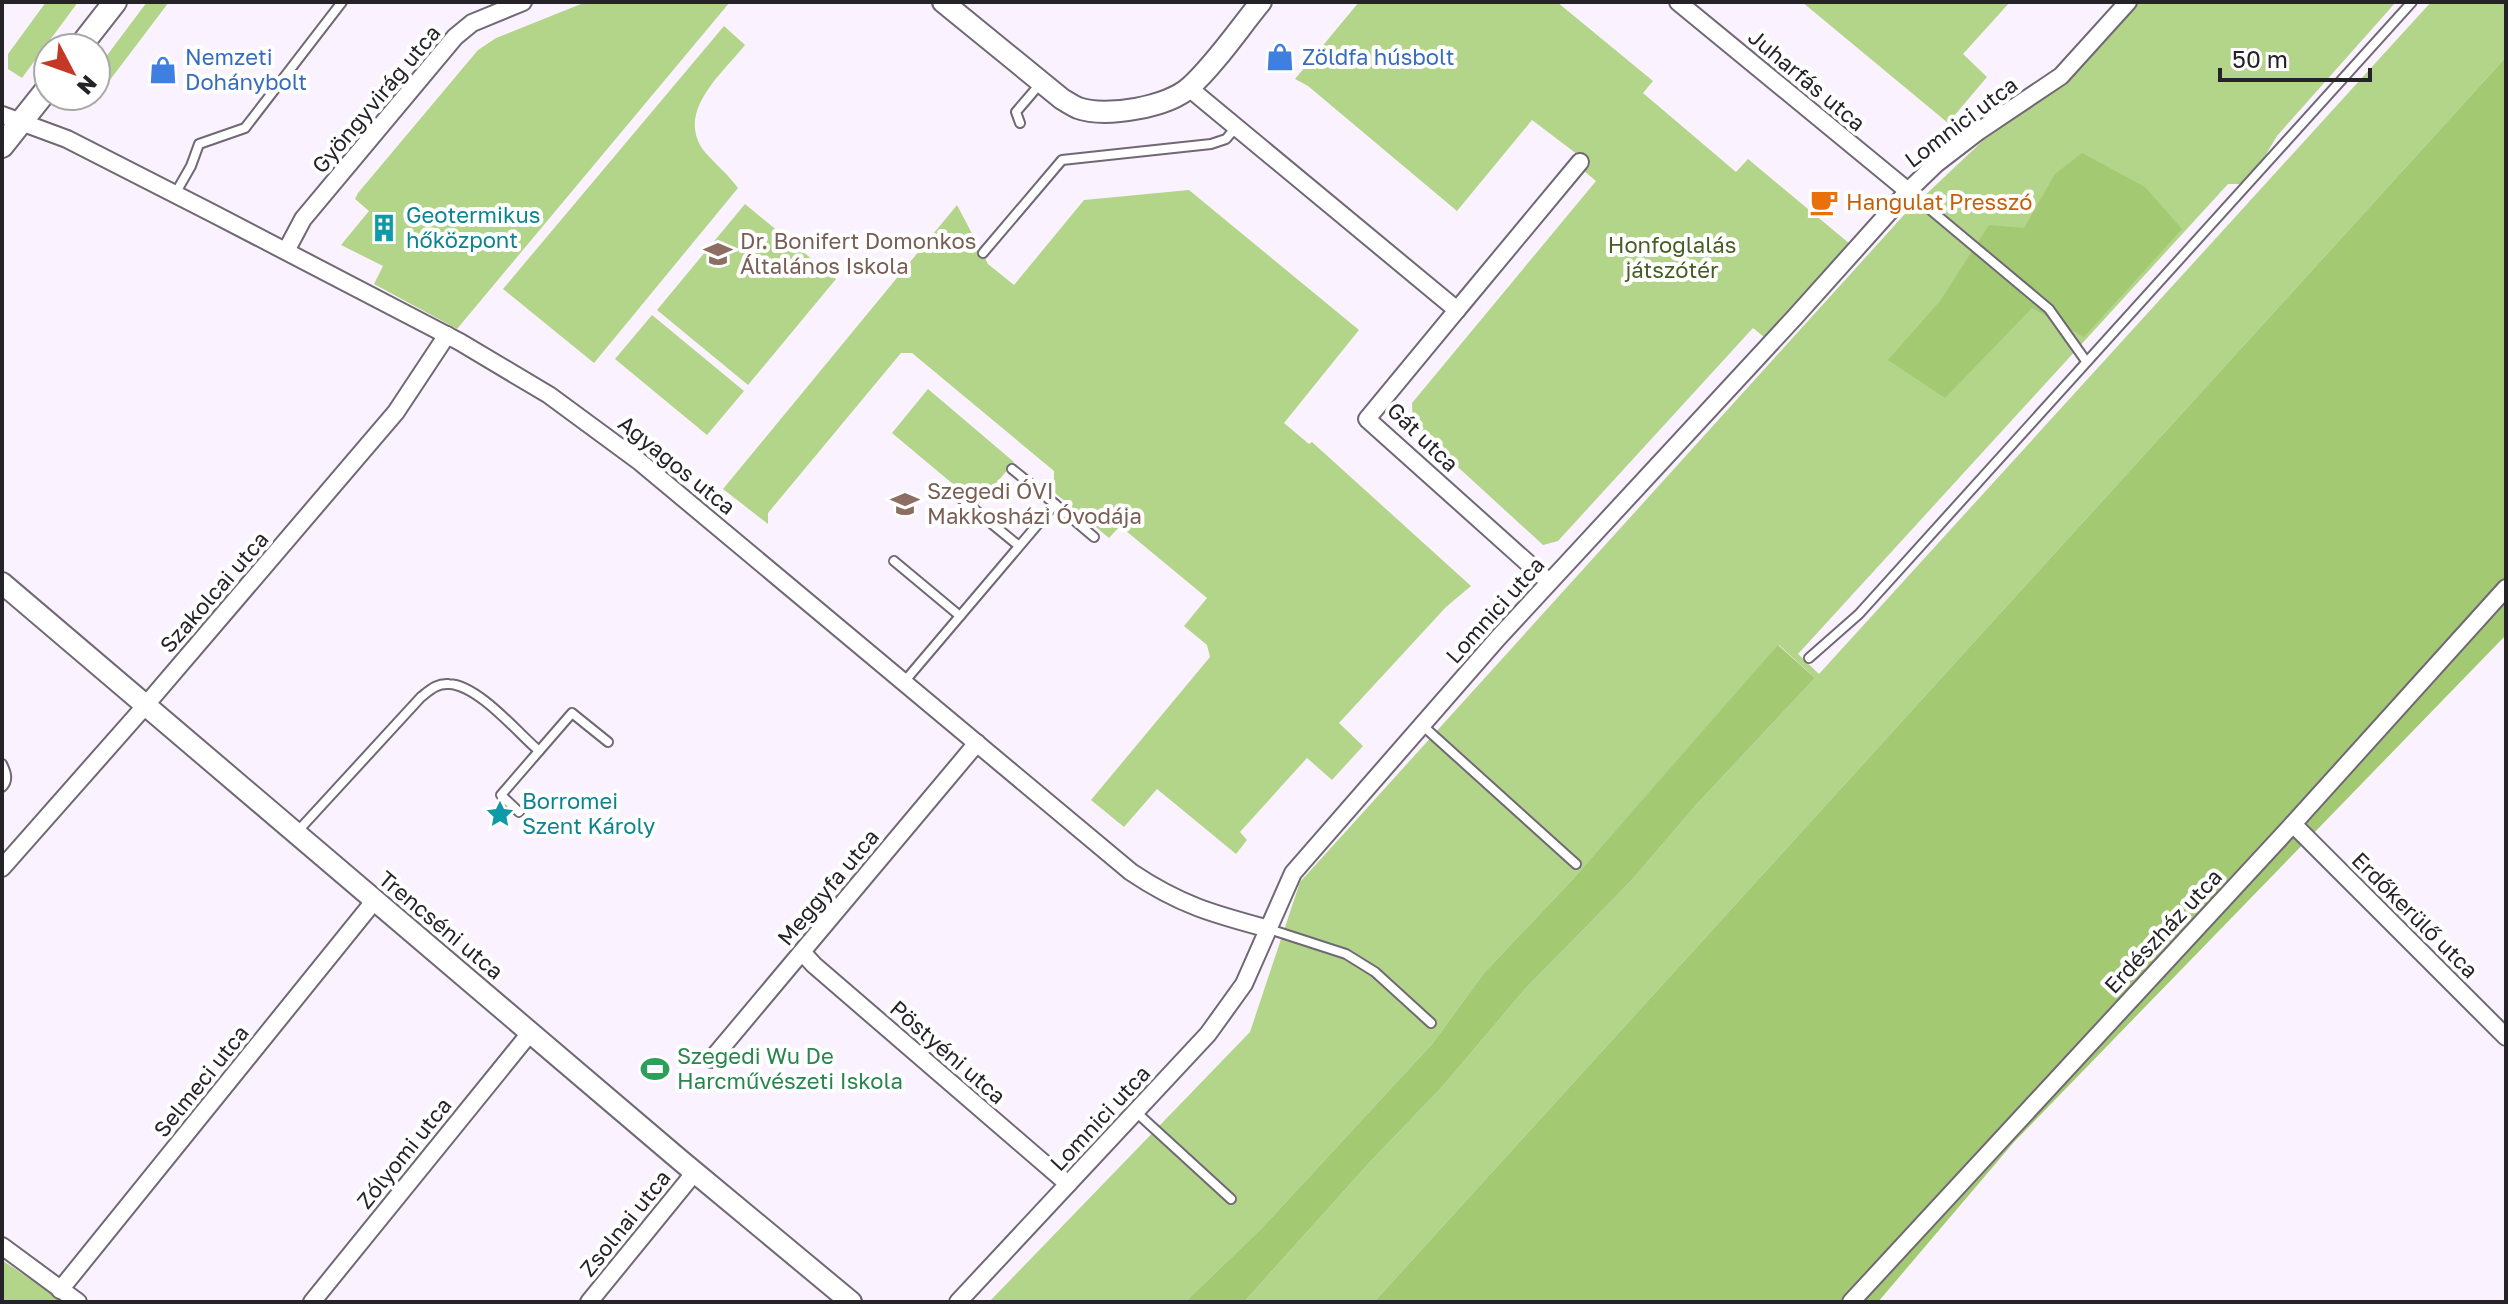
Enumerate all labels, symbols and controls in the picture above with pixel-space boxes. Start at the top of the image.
street label: Gyöngyvirág utca [306,19,445,178]
street label: Juharfás utca [1743,23,1871,136]
north arrow [32,32,112,112]
scale bar [2220,32,2370,82]
shop icon: Zöldfa húsbolt [1265,42,1295,72]
place label: Nemzeti Dohánybolt [185,43,307,95]
place label: Zöldfa húsbolt [1302,43,1454,70]
text: 50 m [2232,44,2288,73]
shop icon: Nemzeti Dohánybolt [148,55,178,85]
text: N [72,70,103,101]
street label: Lomnici utca [1899,70,2022,173]
cafe icon: Hangulat Presszó [1809,187,1839,217]
place label: Hangulat Presszó [1846,188,2032,215]
place label: Geotermikus hőközpont [406,201,540,253]
building icon: Geotermikus hőközpont [369,213,399,243]
place label: Dr. Bonifert Domonkos Általános Iskola [740,227,976,279]
park label: Honfoglalás játszótér [1608,231,1736,283]
school or university icon: Dr. Bonifert Domonkos Általános Iskola [703,239,733,269]
street label: Gát utca [1382,396,1465,477]
street label: Agyagos utca [613,409,741,520]
place label: Szegedi ÓVI Makkosházi Óvodája [927,477,1142,529]
school or university icon: Szegedi ÓVI Makkosházi Óvodája [890,489,920,519]
street label: Szakolcai utca [154,526,274,658]
street label: Lomnici utca [1440,551,1550,669]
place label: Borromei Szent Károly [522,787,655,839]
place icon: Borromei Szent Károly [485,799,515,829]
street label: Meggyfa utca [771,823,884,950]
street label: Erdőkerülő utca [2347,846,2484,983]
street label: Erdészház utca [2098,863,2227,998]
street label: Trencséni utca [374,865,509,985]
street label: Pöstyéni utca [885,994,1012,1109]
street label: Selmeci utca [147,1019,254,1142]
place label: Szegedi Wu De Harcművészeti Iskola [677,1042,903,1094]
sports icon: Szegedi Wu De Harcművészeti Iskola [640,1054,670,1084]
street label: Lomnici utca [1044,1059,1155,1176]
street label: Zólyomi utca [351,1092,457,1214]
street label: Zsolnai utca [574,1164,676,1281]

